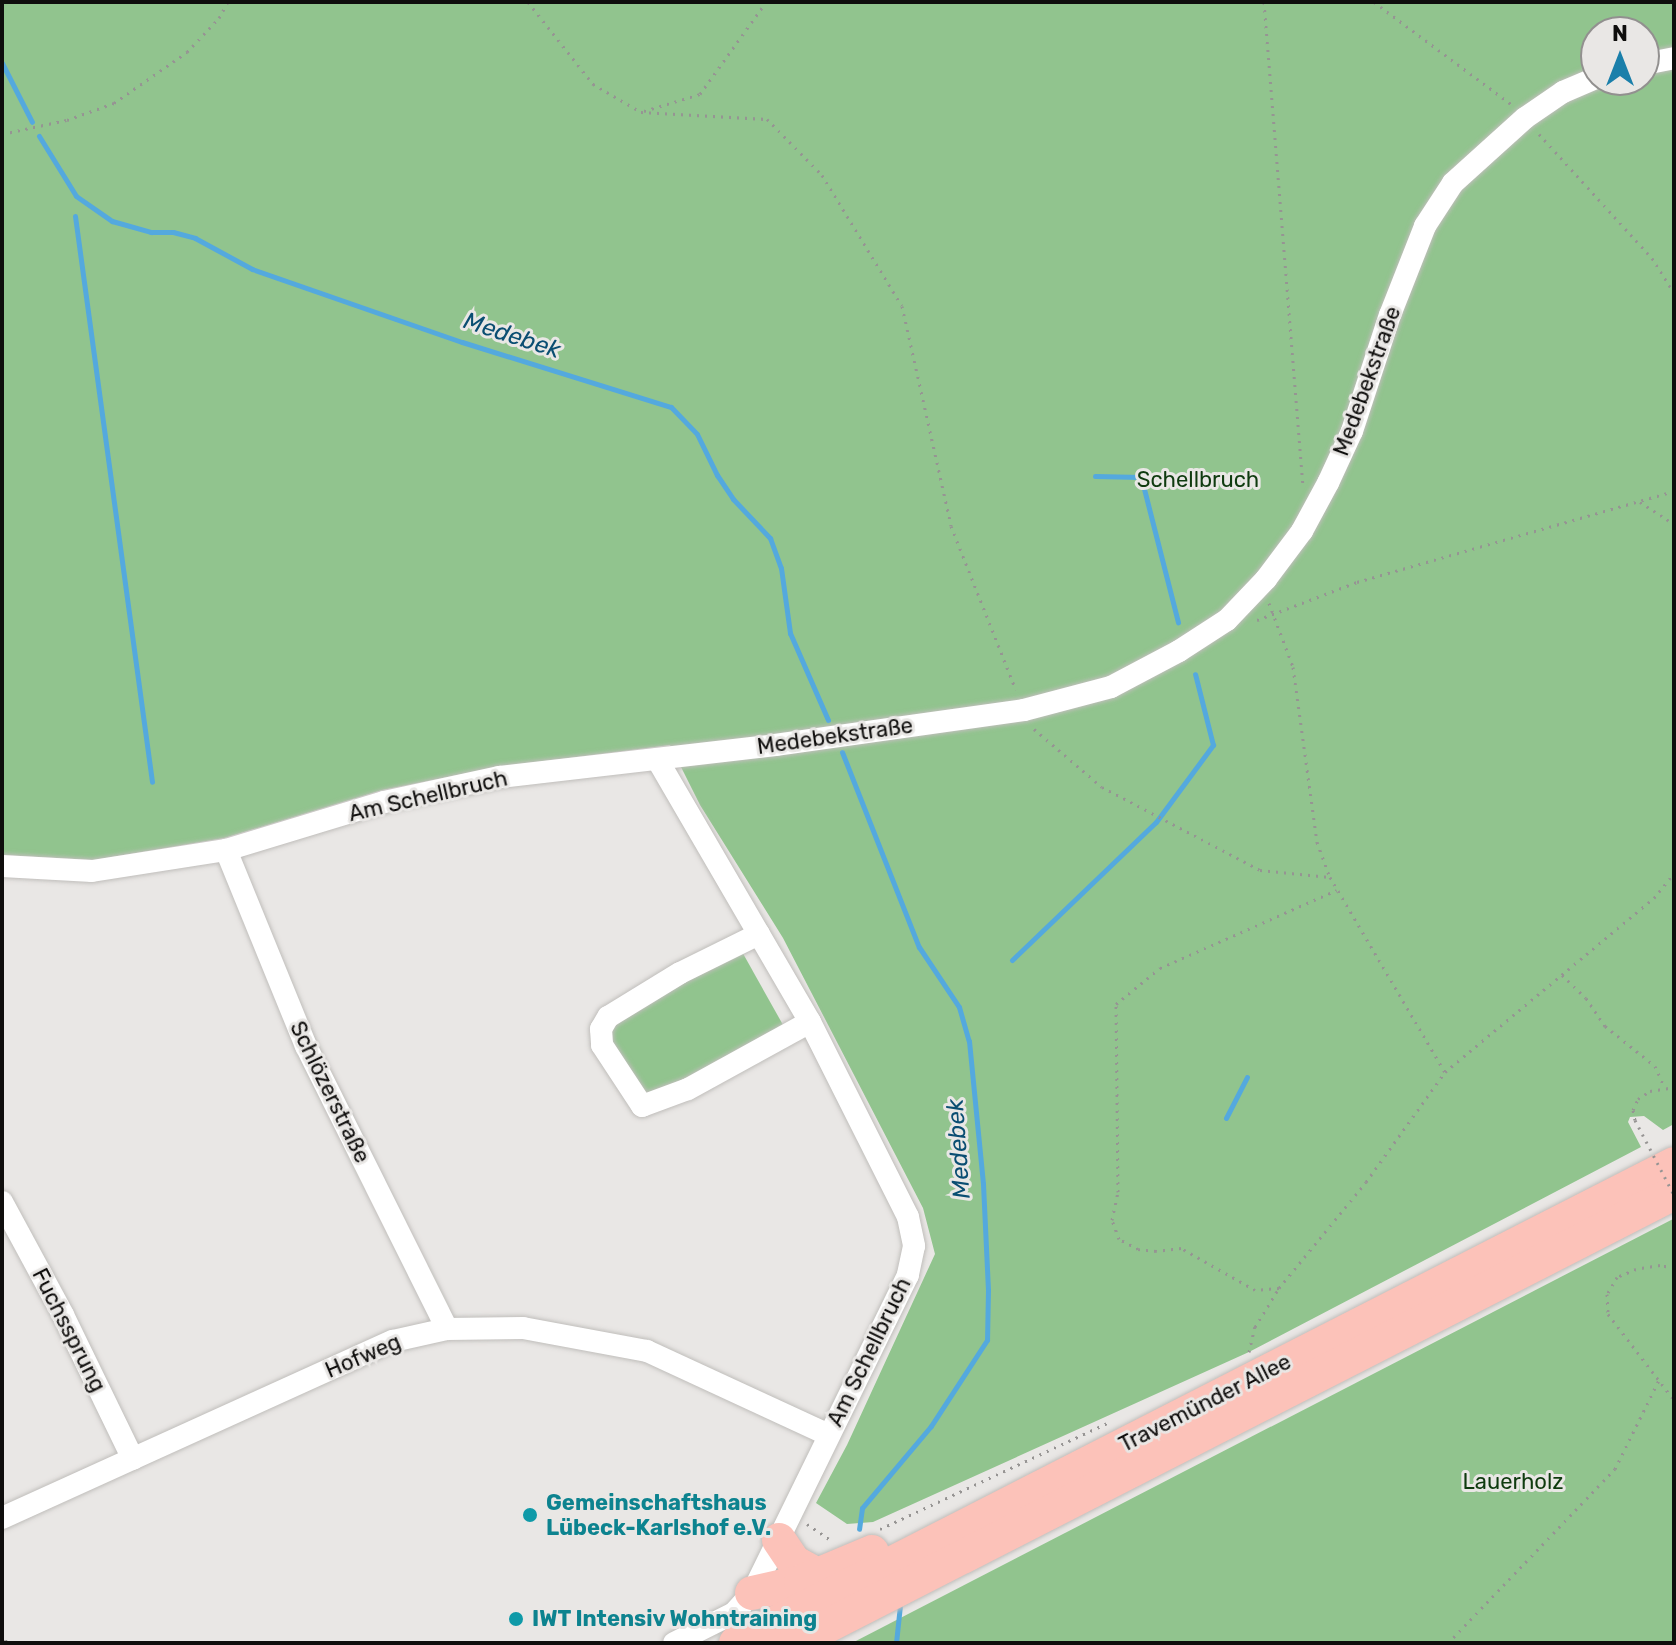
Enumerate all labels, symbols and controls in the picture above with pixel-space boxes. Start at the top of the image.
north arrow [1580,16,1660,96]
text: N [1612,20,1628,47]
street label: Medebekstraße [1328,303,1406,459]
water label: Medebek [460,307,564,365]
park label: Schellbruch [1137,467,1259,493]
street label: Medebekstraße [755,712,915,760]
street label: Am Schellbruch [346,765,510,827]
street label: Schlözerstraße [284,1017,376,1167]
water label: Medebek [941,1098,977,1200]
street label: Fuchssprung [27,1264,111,1396]
street label: Am Schellbruch [822,1273,916,1431]
street label: Hofweg [321,1328,405,1384]
street label: Travemünder Allee [1114,1348,1296,1458]
park label: Lauerholz [1462,1469,1564,1495]
place label: Gemeinschaftshaus Lübeck-Karlshof e.V. [546,1489,772,1540]
marker: Gemeinschaftshaus Lübeck-Karlshof e.V. [521,1506,539,1524]
place label: IWT Intensiv Wohntraining [532,1606,818,1632]
marker: IWT Intensiv Wohntraining [507,1610,525,1628]

